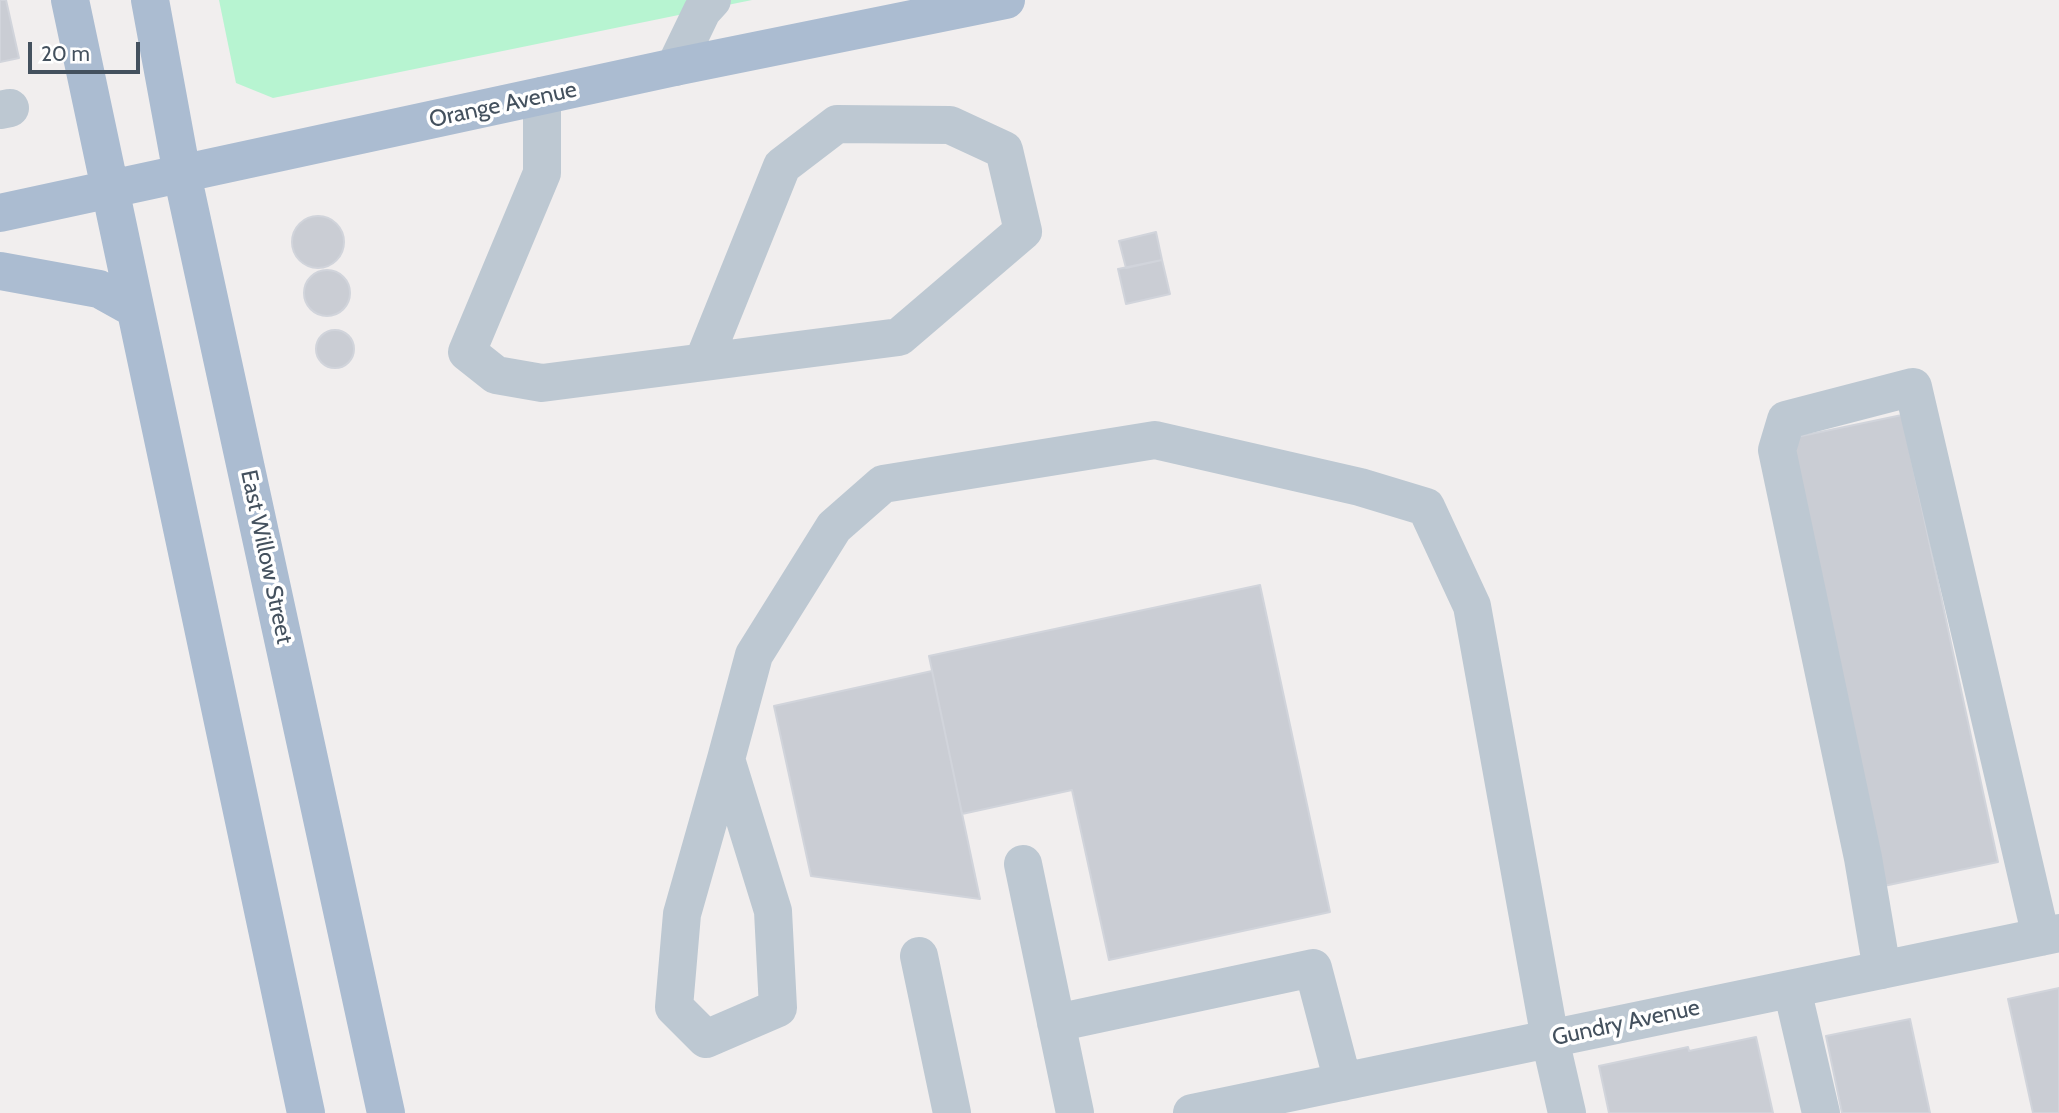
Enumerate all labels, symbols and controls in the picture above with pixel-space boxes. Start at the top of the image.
scale bar [32,28,144,72]
text: 20 m [41,41,90,66]
street label: Orange Avenue [427,76,579,134]
street label: East Willow Street [234,468,298,646]
street label: Gundry Avenue [1550,994,1702,1052]

